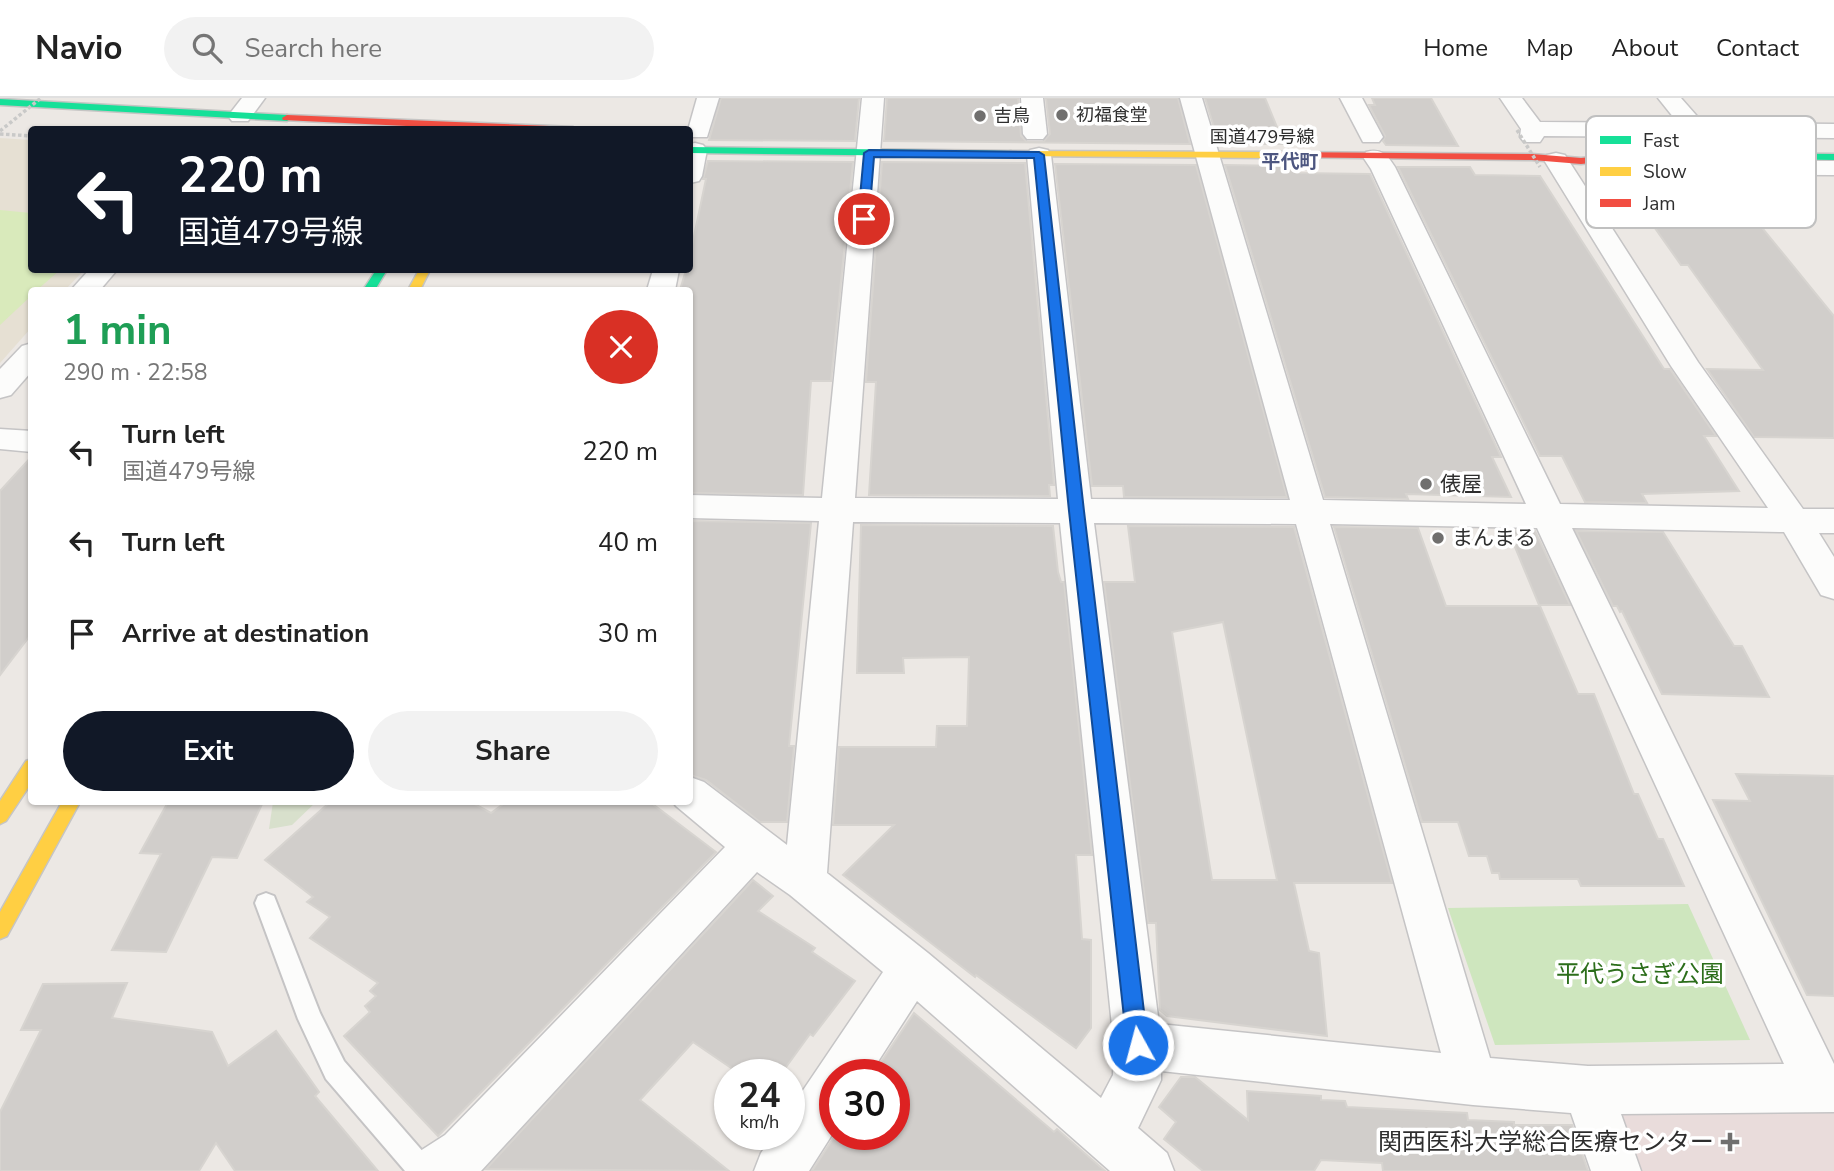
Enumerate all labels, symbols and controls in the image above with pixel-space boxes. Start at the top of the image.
search box [164,17,654,80]
text: Navio [35,26,122,71]
icon: search [188,29,226,67]
text: Search here [244,31,382,66]
text: Home [1423,32,1488,64]
text: Map [1526,32,1573,64]
text: About [1611,32,1678,64]
text: Contact [1716,32,1799,64]
place label: 初福食堂 [1076,103,1148,127]
place label: 吉鳥 [994,104,1030,128]
marker: 初福食堂 [1054,107,1070,123]
marker: 吉鳥 [972,108,988,124]
legend [1586,116,1816,228]
street label: 国道479号線 [1210,125,1314,149]
text: Fast [1643,128,1679,154]
text: 220 m [178,142,322,209]
district label: 平代町 [1261,149,1319,175]
icon: left [63,154,154,245]
text: Slow [1643,159,1687,185]
pin [834,189,894,249]
text: Jam [1642,191,1676,217]
icon: arrive [845,200,883,238]
text: 国道479号線 [178,211,364,254]
text: 1 min [63,302,172,359]
button: close [584,310,658,384]
text: 290 m · 22:58 [63,357,208,388]
text: Turn left [122,417,225,452]
icon: left [63,433,101,471]
text: 220 m [582,434,658,469]
text: 国道479号線 [122,456,255,487]
place label: 俵屋 [1440,470,1482,498]
marker: 俵屋 [1418,476,1434,492]
icon: left [63,524,101,562]
place label: まんまる [1452,524,1536,552]
text: Turn left [122,525,225,560]
text: 40 m [598,525,658,560]
marker: まんまる [1430,530,1446,546]
icon: arrive [63,615,101,653]
text: Arrive at destination [122,616,369,651]
text: 30 m [598,616,658,651]
button: Exit [63,711,354,791]
button: Share [368,711,658,791]
park label: 平代うさぎ公園 [1556,958,1724,990]
position arrow [1101,1008,1175,1082]
speed limit sign: 30 [819,1059,910,1150]
text: 24 [738,1072,781,1119]
text: km/h [740,1110,779,1134]
place label: 関西医科大学総合医療センター [1378,1126,1714,1158]
marker: 関西医科大学総合医療センター [1720,1132,1740,1152]

